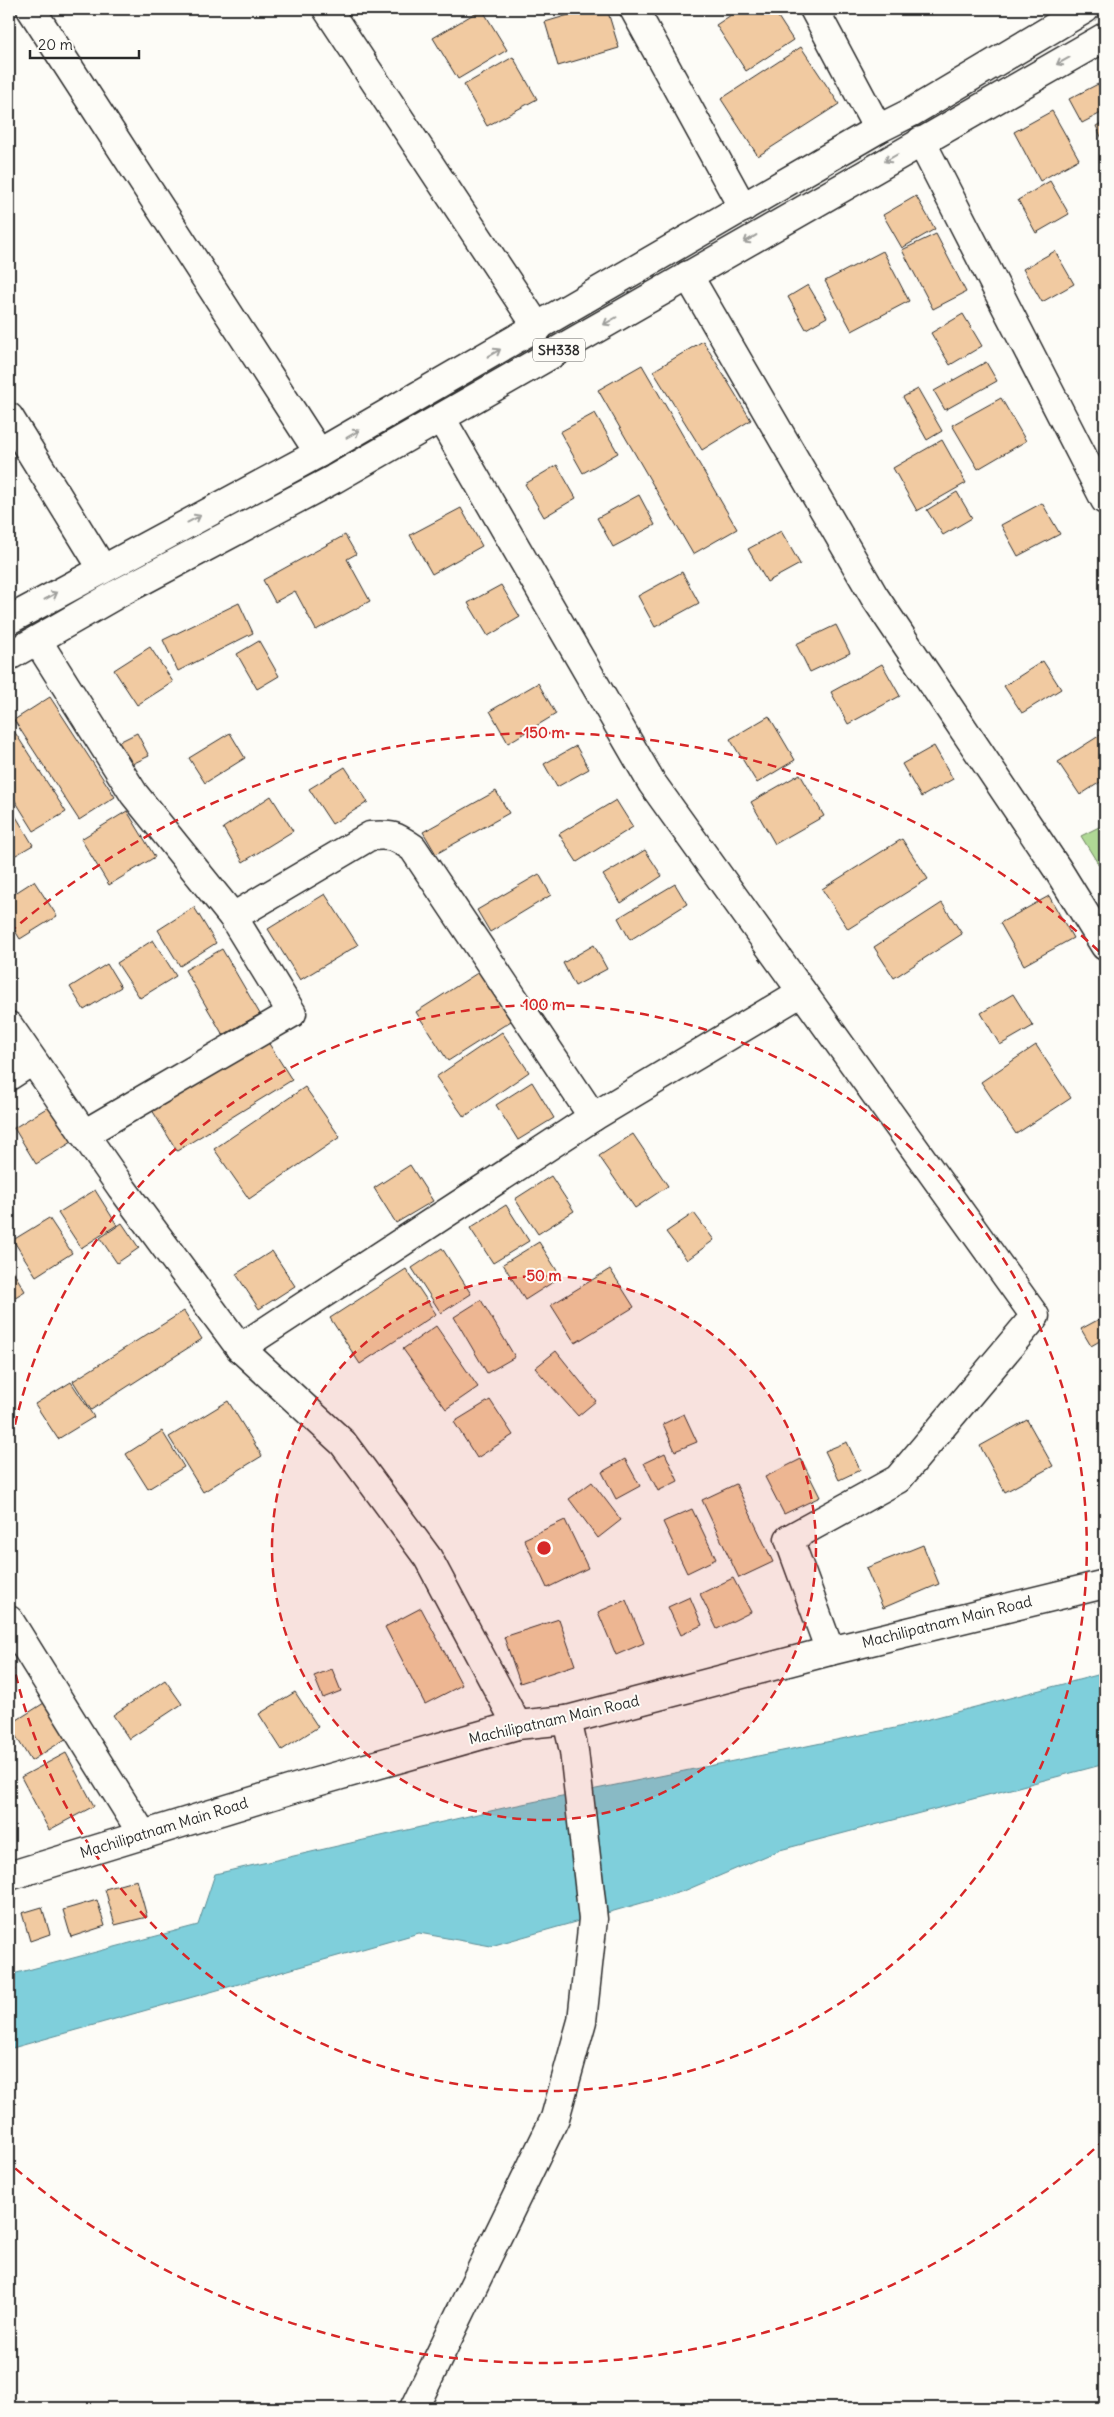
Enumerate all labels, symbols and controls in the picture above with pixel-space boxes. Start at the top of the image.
scale bar [30,28,139,60]
text: 20 m [38,35,73,54]
one-way arrow [1055,56,1070,66]
one-way arrow [884,154,899,164]
one-way arrow [743,234,757,244]
one-way arrow [602,316,617,326]
road number: SH338 [533,338,585,362]
one-way arrow [486,348,500,358]
one-way arrow [345,428,359,438]
one-way arrow [186,514,201,523]
one-way arrow [44,591,58,601]
text: 150 m [523,723,565,742]
text: 100 m [523,995,565,1014]
text: 50 m [526,1266,562,1285]
centre of rings [535,1539,553,1557]
street label: Machilipatnam Main Road [860,1591,1034,1652]
street label: Machilipatnam Main Road [467,1691,641,1748]
street label: Machilipatnam Main Road [78,1793,250,1862]

